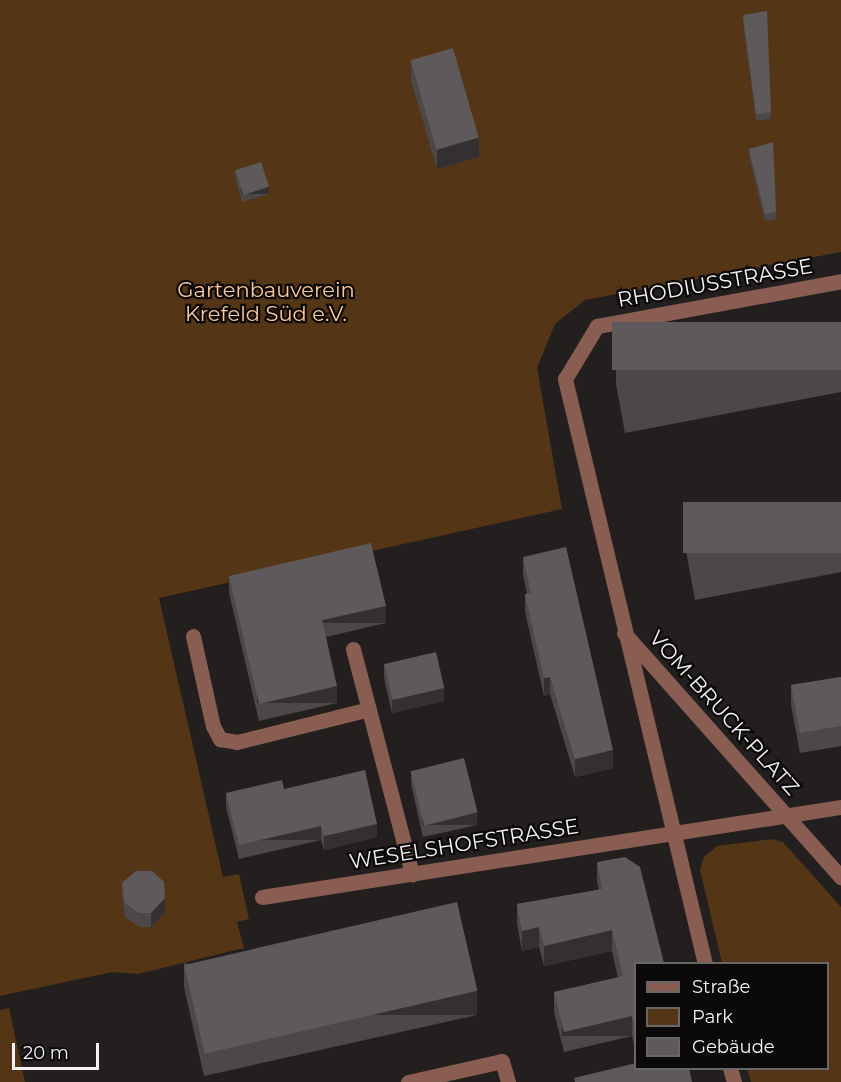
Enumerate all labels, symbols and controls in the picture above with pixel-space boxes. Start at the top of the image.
street label: RHODIUSSTRASSE [615,253,815,313]
park label: Gartenbauverein Krefeld Süd e.V. [177,277,355,327]
street label: VOM-BRUCK-PLATZ [644,626,804,800]
street label: WESELSHOFSTRASSE [347,813,581,875]
legend [634,962,829,1070]
text: Straße [692,976,750,998]
text: Park [692,1006,733,1028]
scale bar [15,1031,102,1069]
text: Gebäude [692,1036,775,1058]
text: 20 m [23,1042,69,1064]

